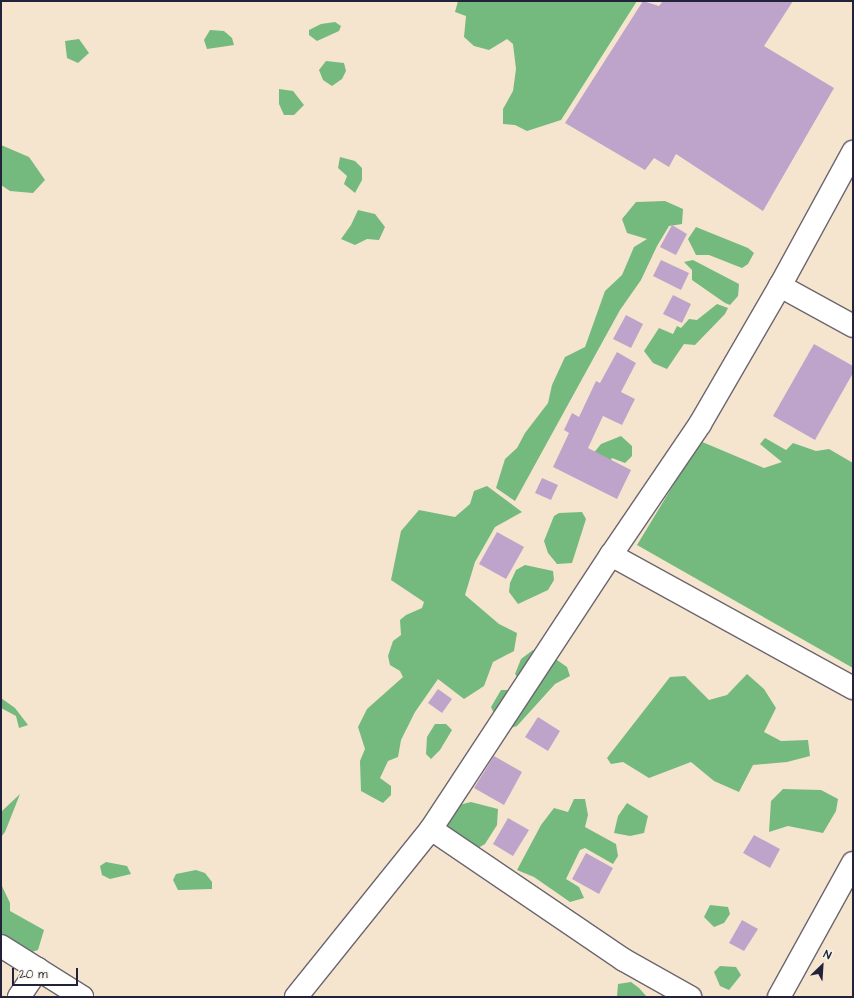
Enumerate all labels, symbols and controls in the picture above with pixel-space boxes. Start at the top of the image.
north arrow [802,946,842,986]
text: N [821,946,834,963]
scale bar [14,960,80,986]
text: 20 m [19,966,48,983]

